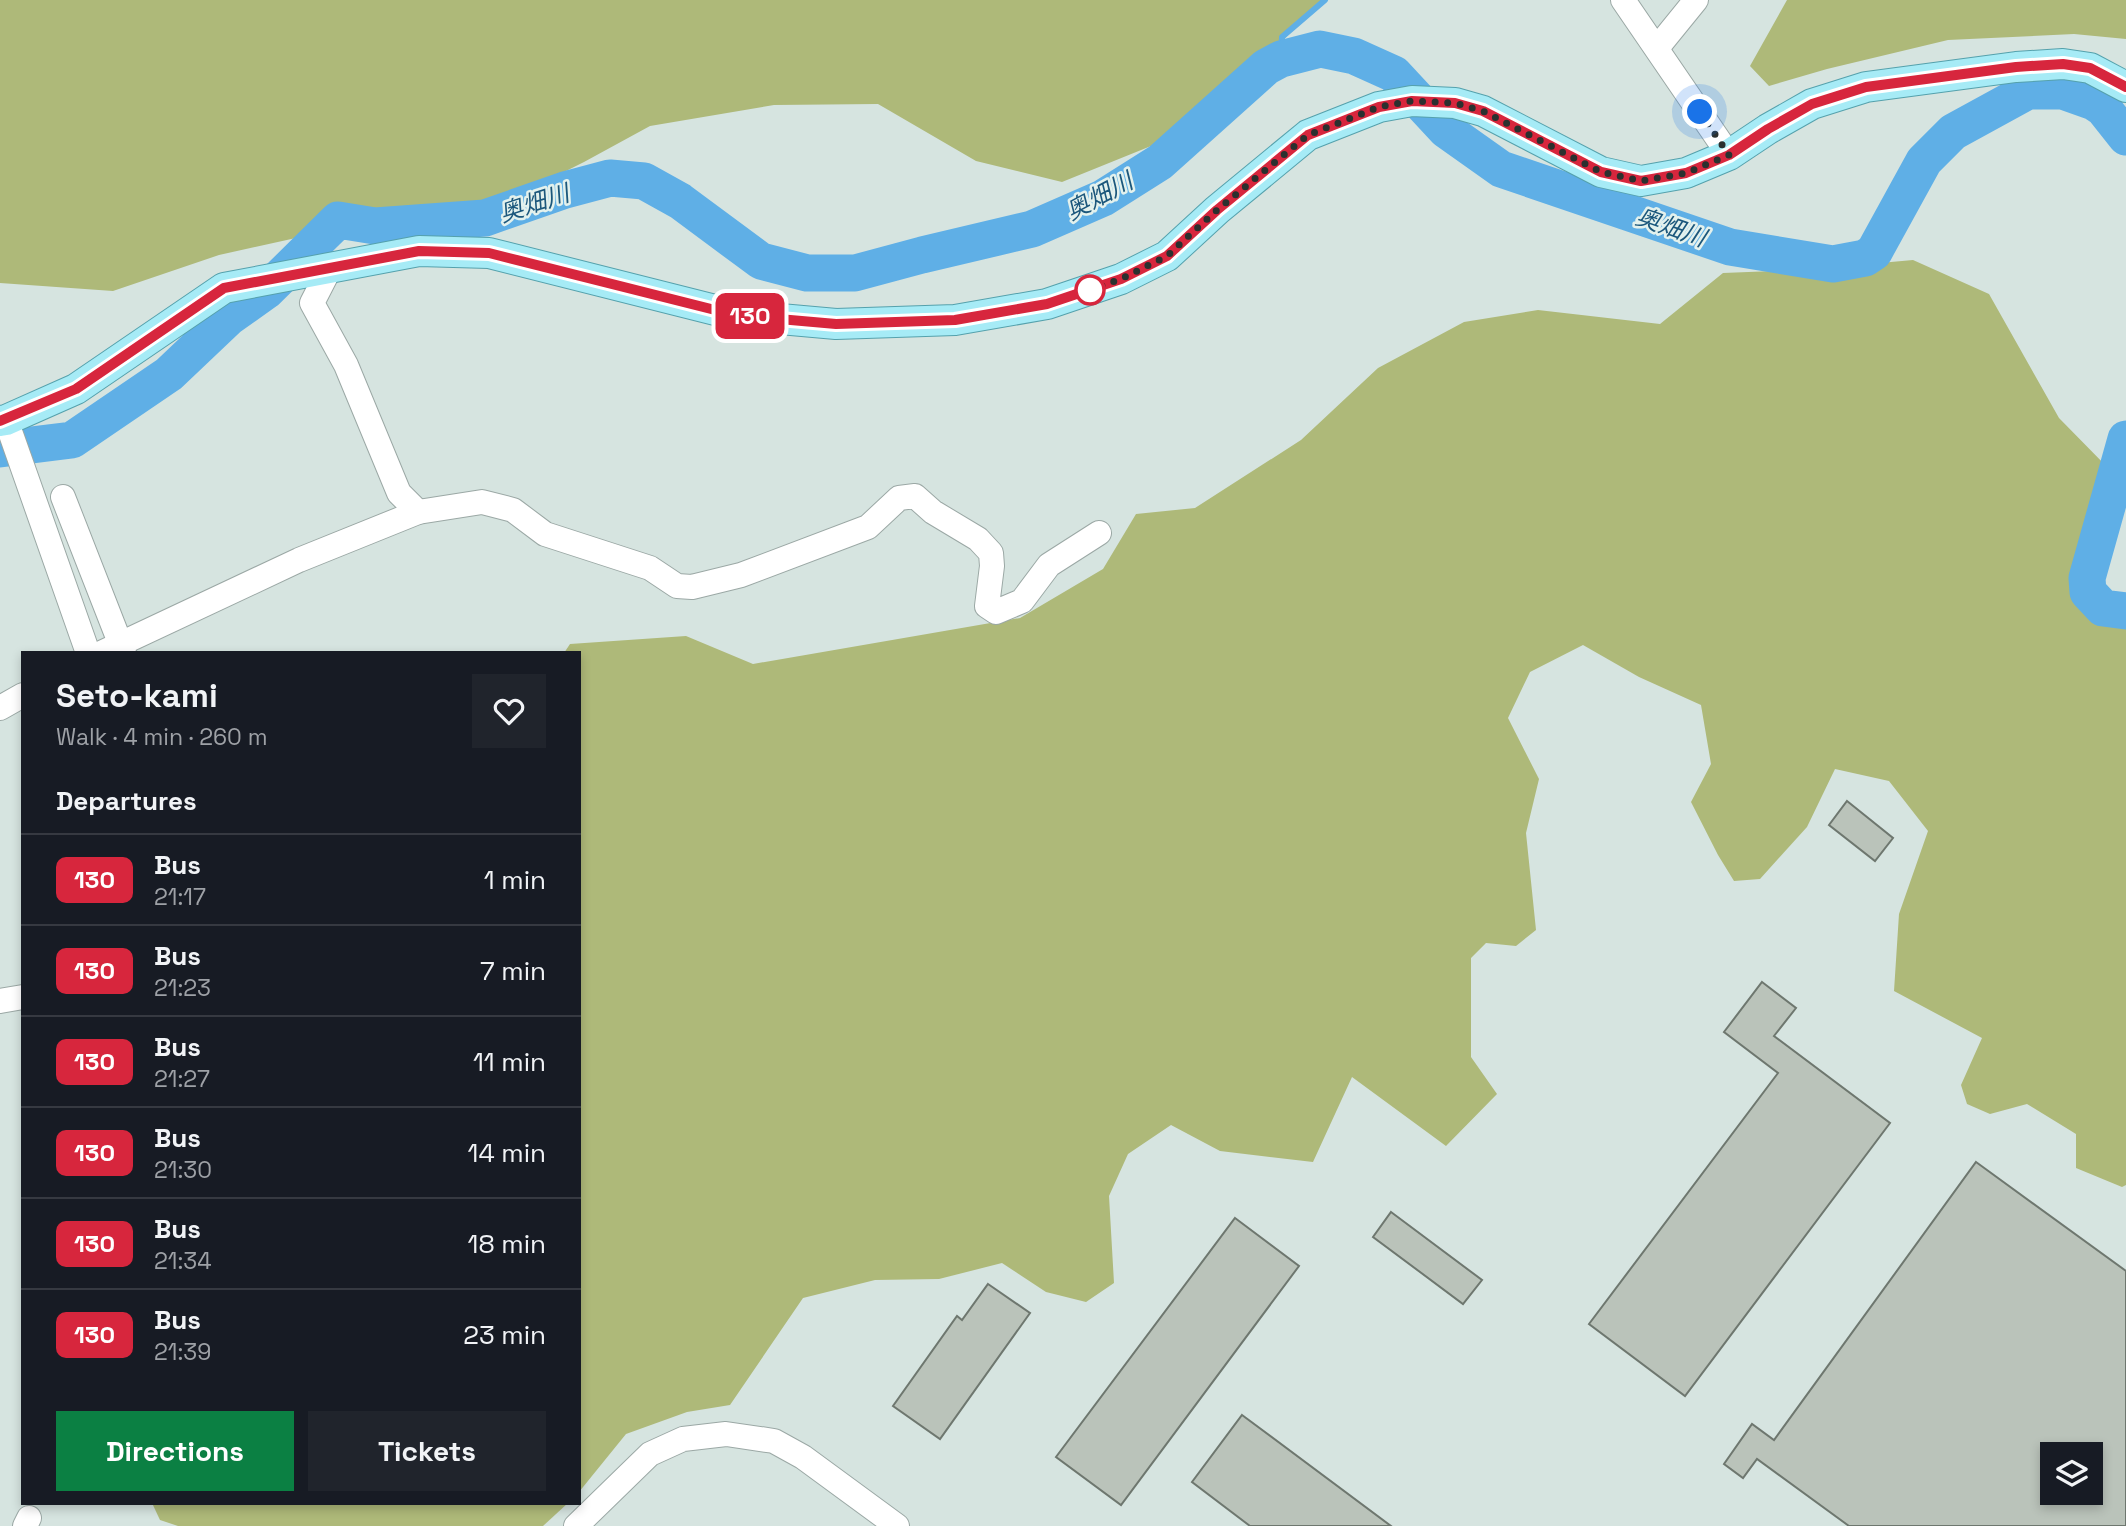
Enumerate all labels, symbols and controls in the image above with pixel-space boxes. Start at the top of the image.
your location [1682,94,1717,129]
water label: 奥畑川 [1060,164,1141,227]
water label: 奥畑川 [495,176,576,229]
water label: 奥畑川 [1632,201,1713,254]
unlabelled marker [1075,275,1105,305]
line badge: 130 [710,293,790,339]
text: 130 [730,300,771,331]
button: heart [472,674,546,748]
text: Seto-kami [56,675,218,717]
text: Walk · 4 min · 260 m [56,722,268,752]
text: Departures [56,784,197,818]
text: Bus [154,848,201,882]
text: 1 min [484,863,546,897]
text: 130 [74,864,115,895]
text: 21:17 [154,882,206,912]
text: Bus [154,939,201,973]
text: 7 min [480,954,546,988]
text: 130 [74,955,115,986]
text: 21:23 [154,973,211,1003]
text: Bus [154,1030,201,1064]
text: 11 min [473,1045,546,1079]
text: 130 [74,1046,115,1077]
text: 21:27 [154,1064,210,1094]
text: Bus [154,1121,201,1155]
text: 14 min [468,1136,546,1170]
text: 130 [74,1137,115,1168]
text: 21:30 [154,1155,212,1185]
text: Bus [154,1212,201,1246]
text: 18 min [468,1227,546,1261]
text: 130 [74,1228,115,1259]
text: 21:34 [154,1246,212,1276]
text: Bus [154,1303,201,1337]
text: 23 min [463,1318,546,1352]
text: 130 [74,1319,115,1350]
text: 21:39 [154,1337,211,1367]
button: Directions [56,1411,294,1491]
button: Tickets [308,1411,546,1491]
map controls [2040,1442,2103,1505]
button: layers [2040,1442,2103,1505]

